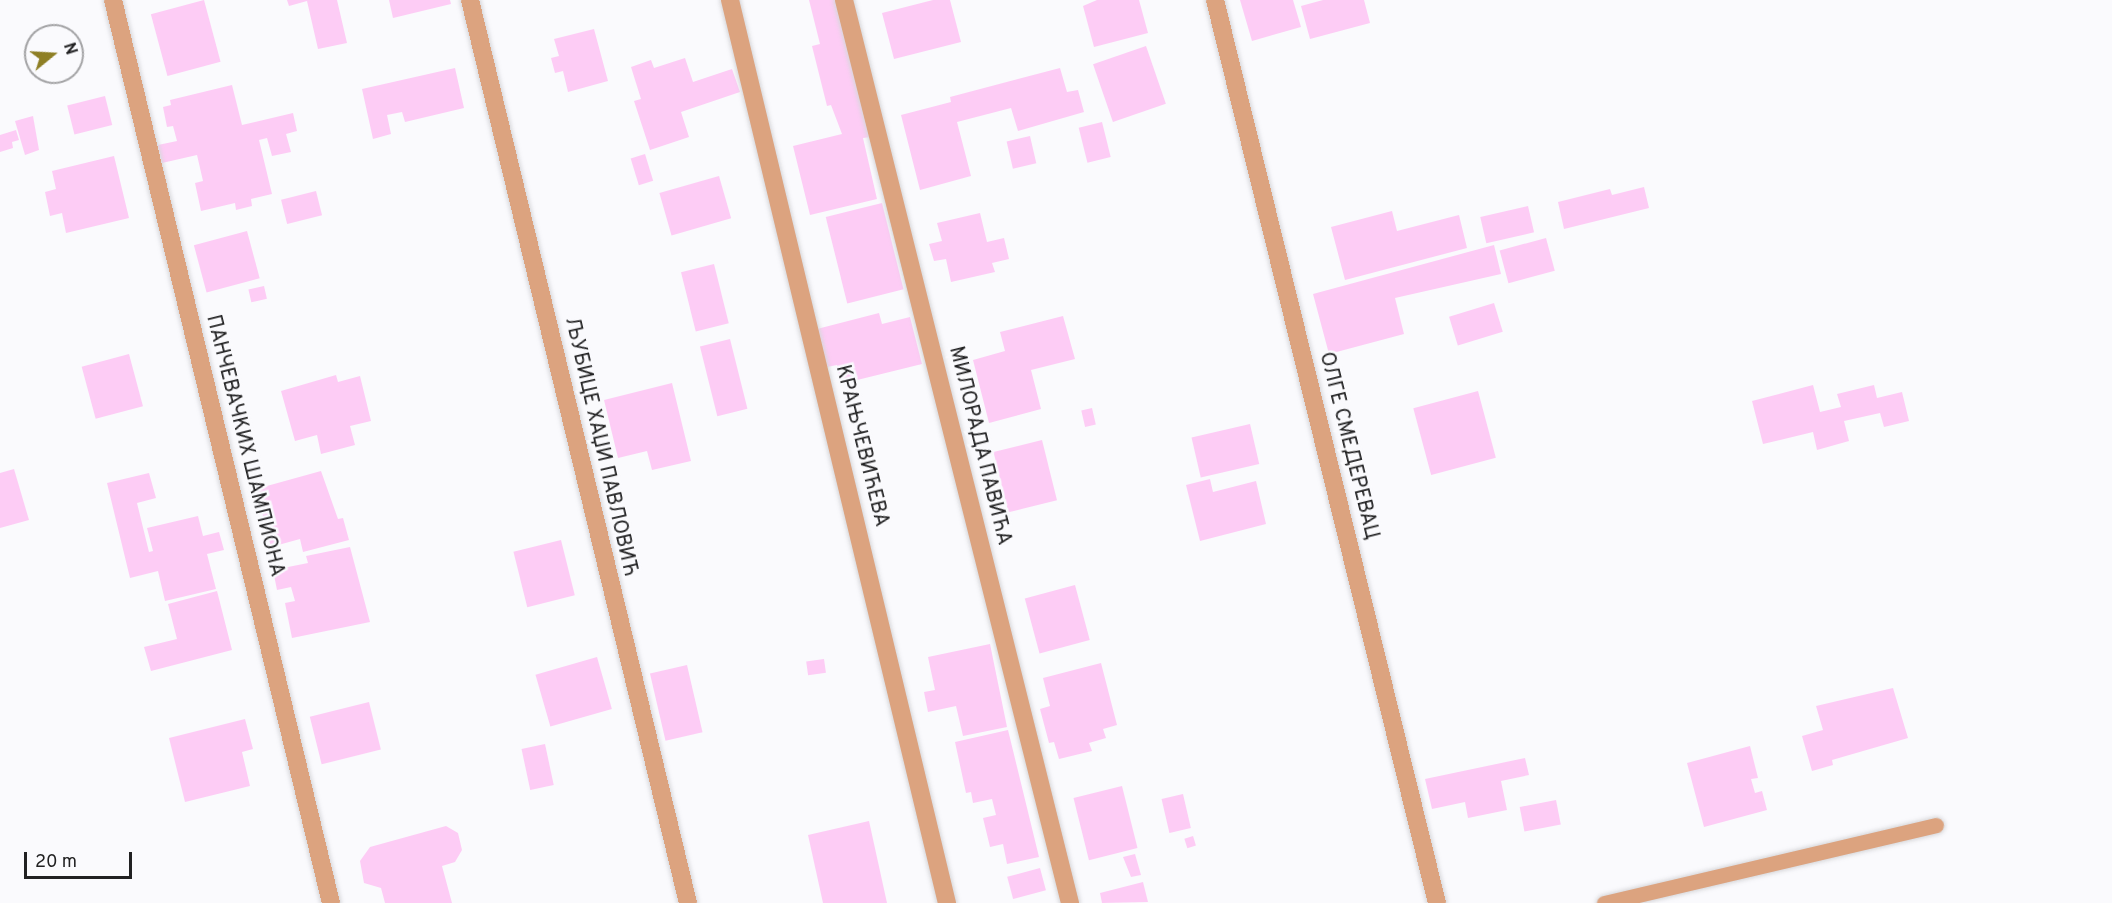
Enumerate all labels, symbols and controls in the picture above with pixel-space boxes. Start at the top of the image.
north arrow [24,24,84,84]
text: N [58,40,81,58]
street label: ПАНЧЕВАЧКИХ ШАМПИОНА [200,313,288,579]
street label: ЉУБИЦЕ ХАЏИ ПАВЛОВИЋ [558,315,642,579]
street label: МИЛОРАДА ПАВИЋА [943,344,1015,548]
street label: ОЛГЕ СМЕДЕРЕВАЦ [1313,350,1383,542]
street label: КРАЊЧЕВИЋЕВА [829,363,893,529]
scale bar [27,840,135,878]
text: 20 m [35,851,77,874]

